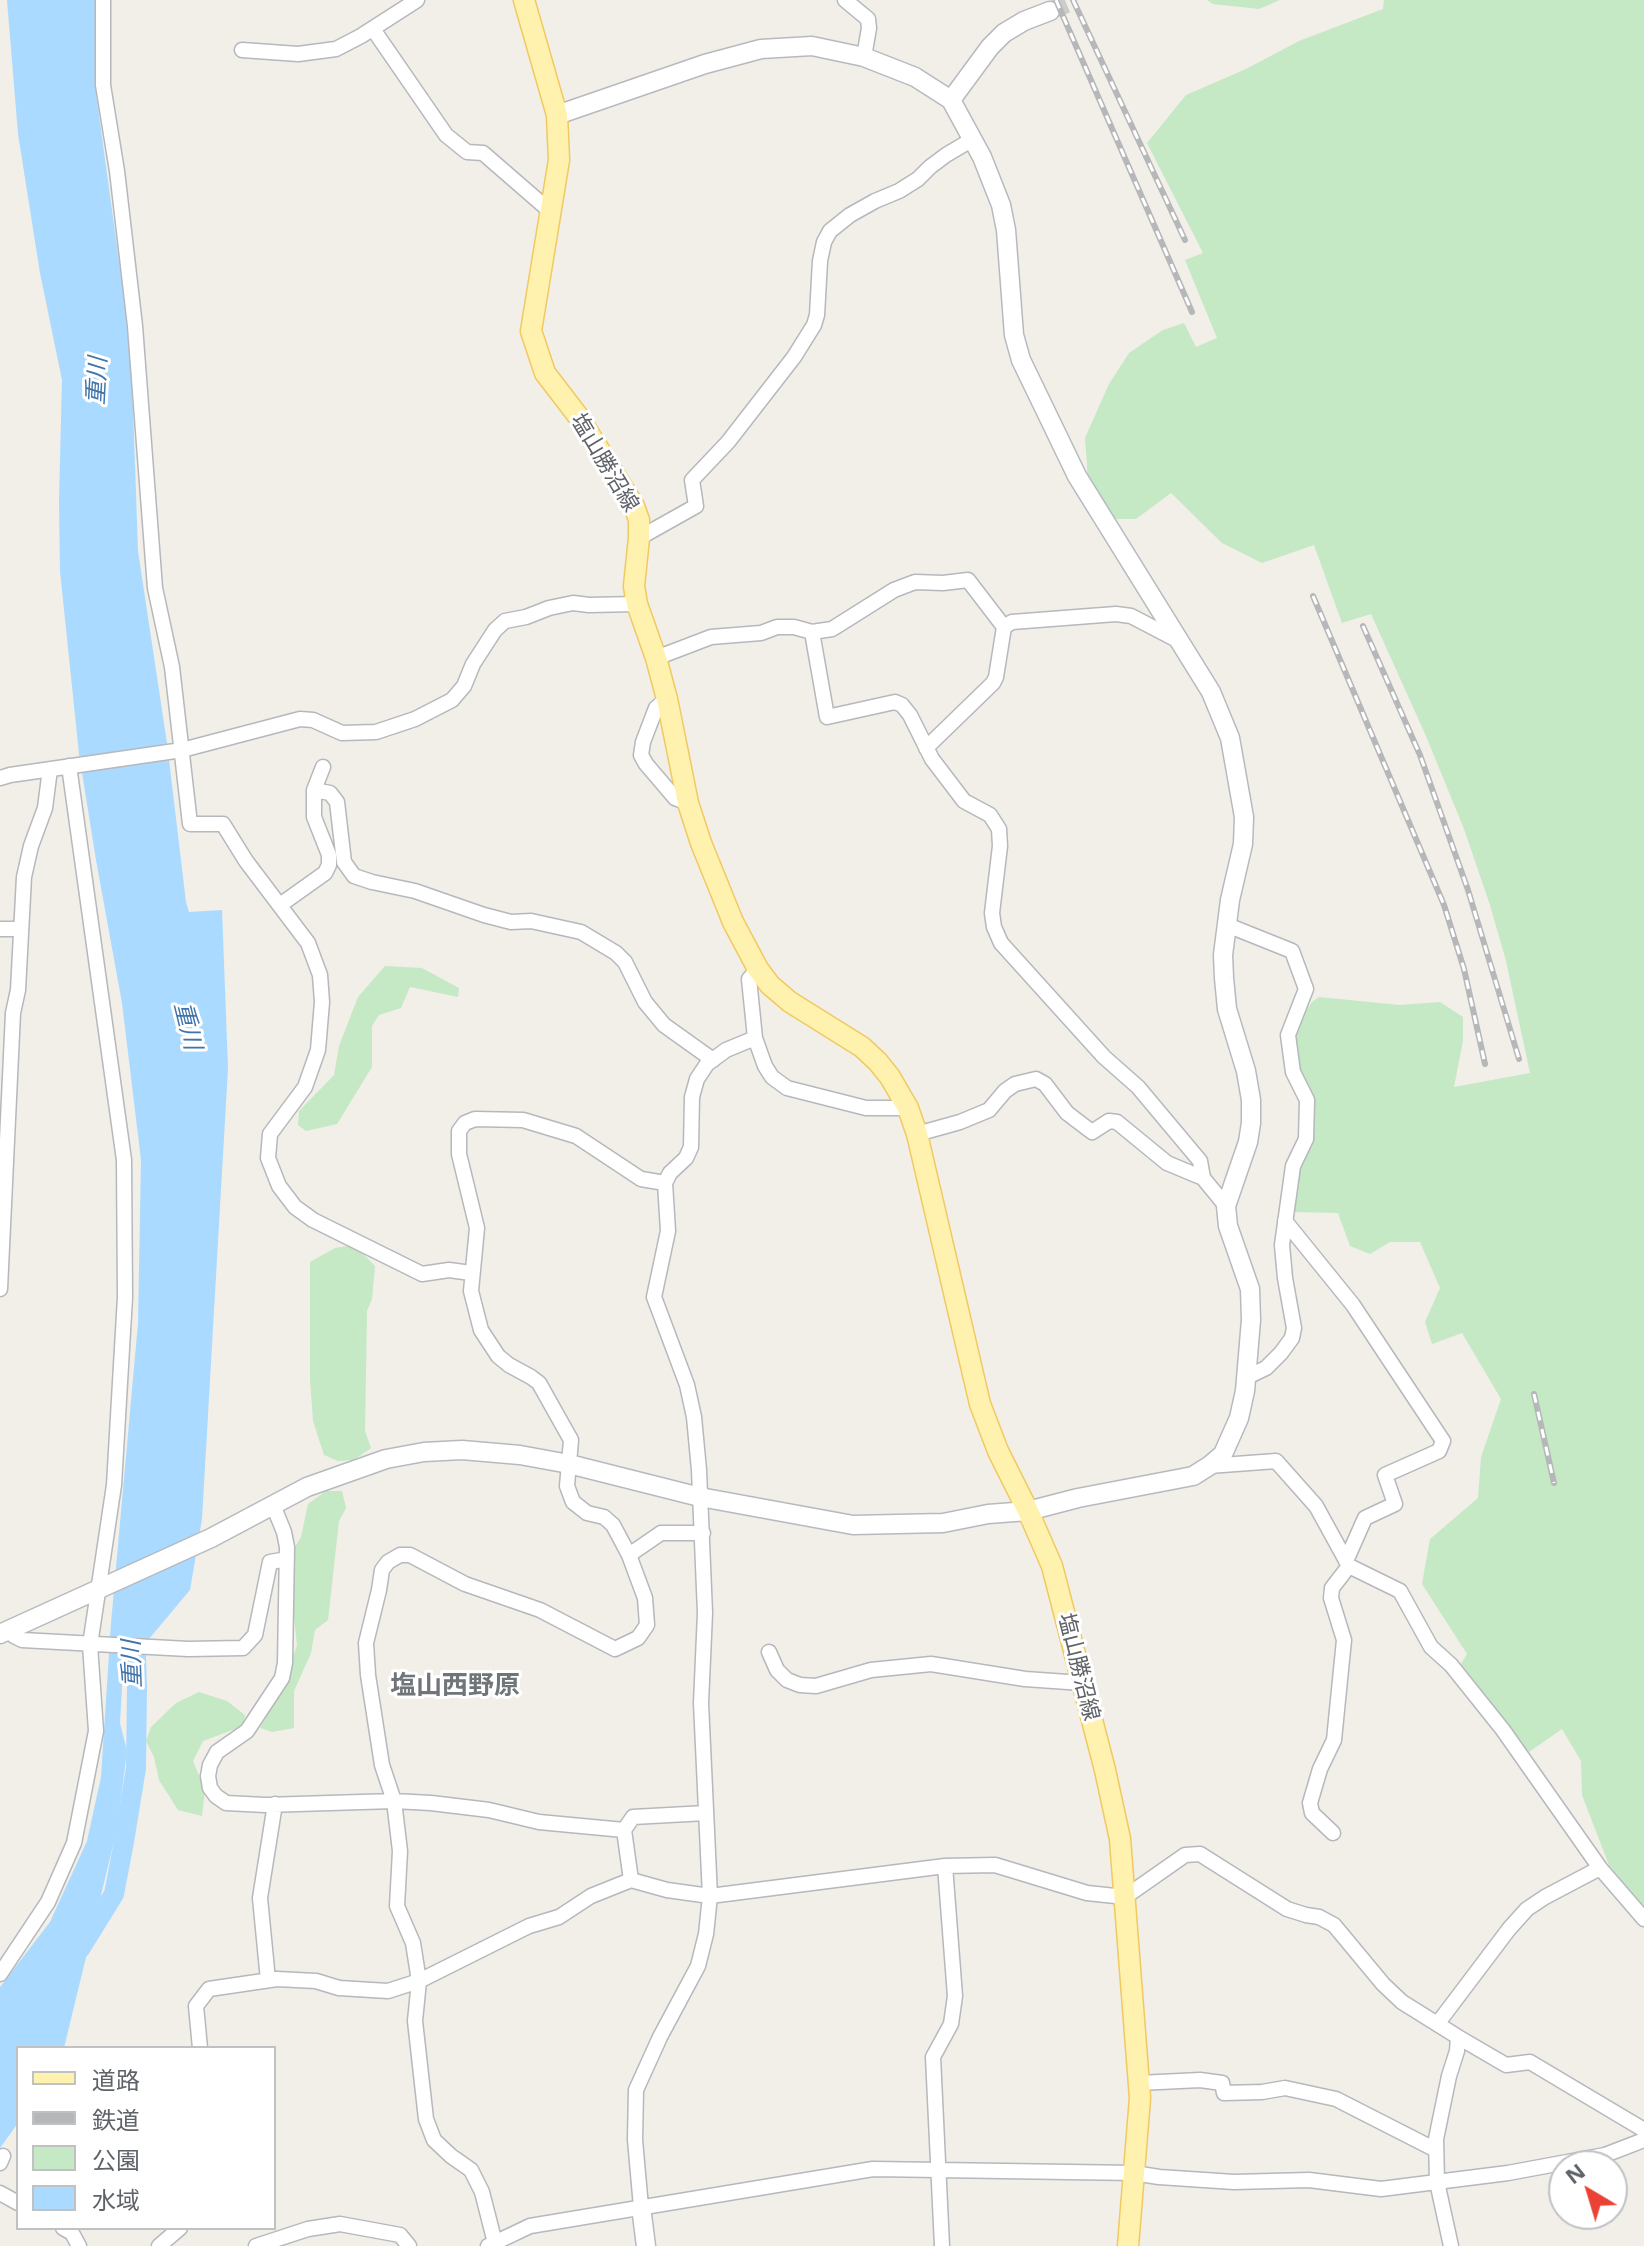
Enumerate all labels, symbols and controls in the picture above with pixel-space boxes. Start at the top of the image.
water label: 重川 [82,356,114,406]
street label: 塩山勝沼線 [564,409,644,517]
water label: 重川 [167,999,207,1053]
street label: 塩山勝沼線 [1052,1610,1104,1724]
water label: 重川 [118,1640,148,1688]
district label: 塩山西野原 [390,1671,520,1703]
legend [16,2046,276,2230]
text: 道路 [92,2063,140,2096]
text: 鉄道 [92,2103,140,2136]
text: 公園 [92,2143,140,2176]
north arrow [1548,2150,1628,2230]
text: N [1558,2155,1591,2190]
text: 水域 [92,2183,140,2216]

